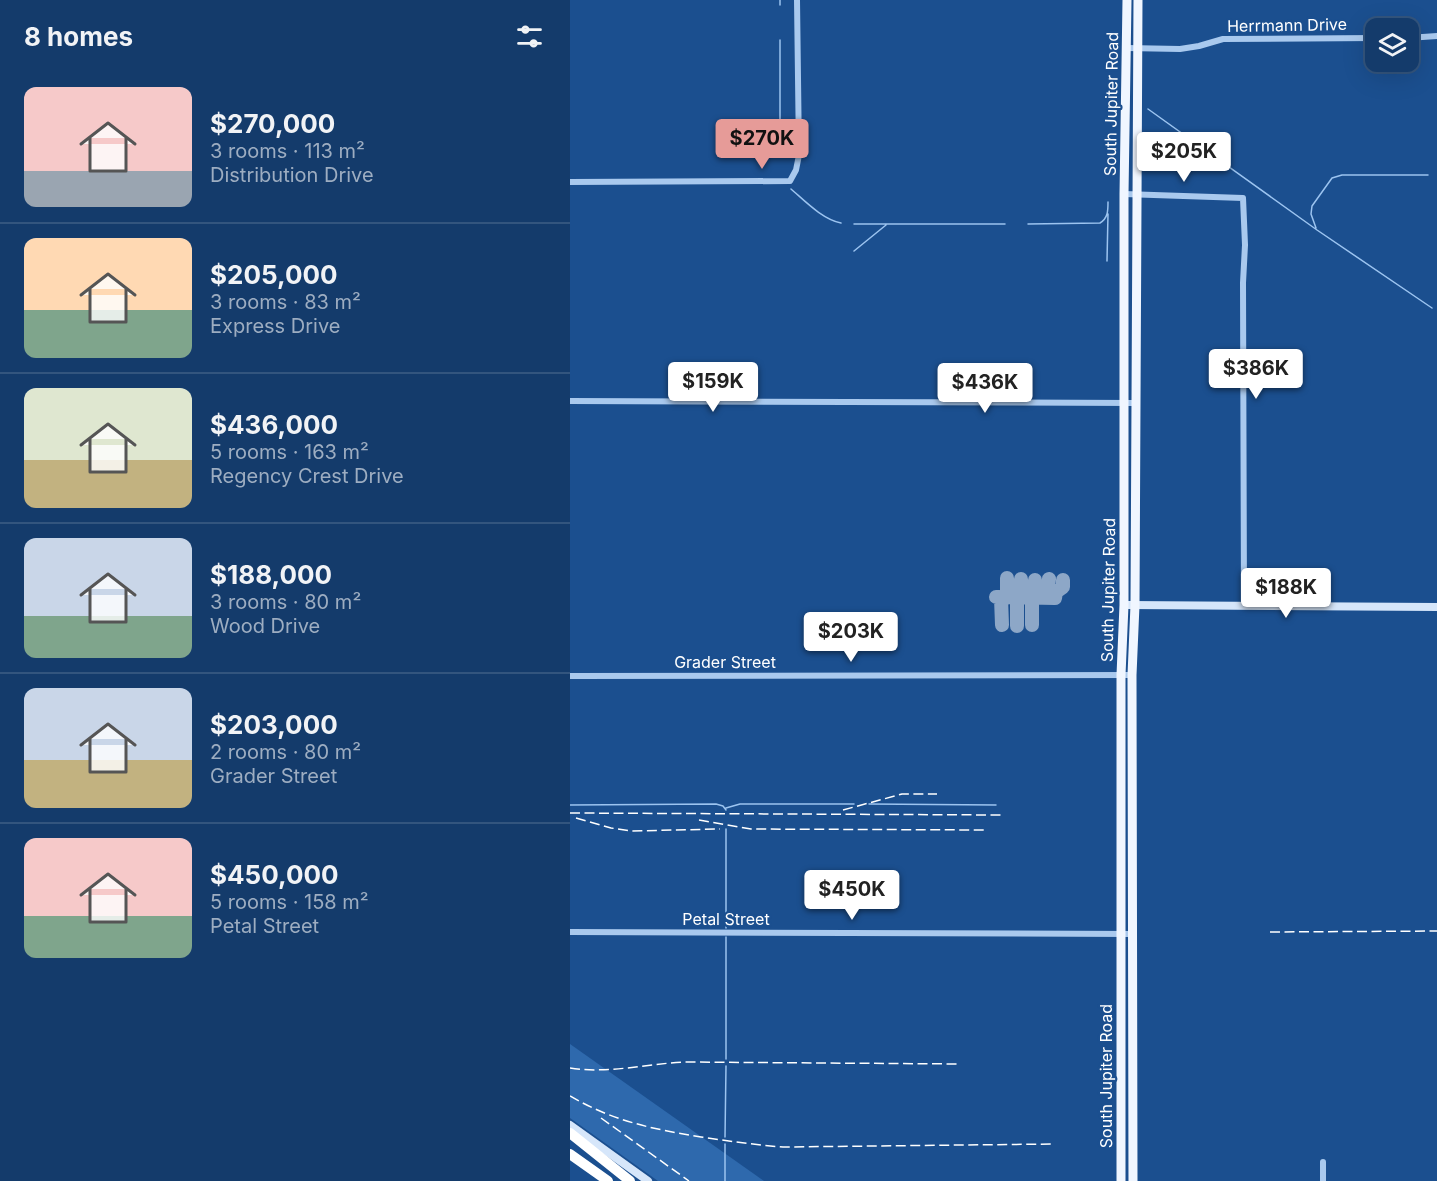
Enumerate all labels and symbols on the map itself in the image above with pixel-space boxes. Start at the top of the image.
street label: Herrmann Drive [1227,14,1347,36]
street label: South Jupiter Road [1100,32,1122,176]
pin: $270K [720,119,804,170]
pin: $205K [1142,132,1226,183]
pin: $386K [1214,349,1298,400]
pin: $159K [671,362,755,413]
pin: $436K [943,363,1027,414]
street label: South Jupiter Road [1097,518,1119,662]
pin: $188K [1244,568,1328,619]
pin: $203K [809,612,893,663]
street label: Grader Street [674,652,776,672]
pin: $450K [810,870,894,921]
street label: Petal Street [682,909,770,929]
street label: South Jupiter Road [1096,1004,1116,1148]

